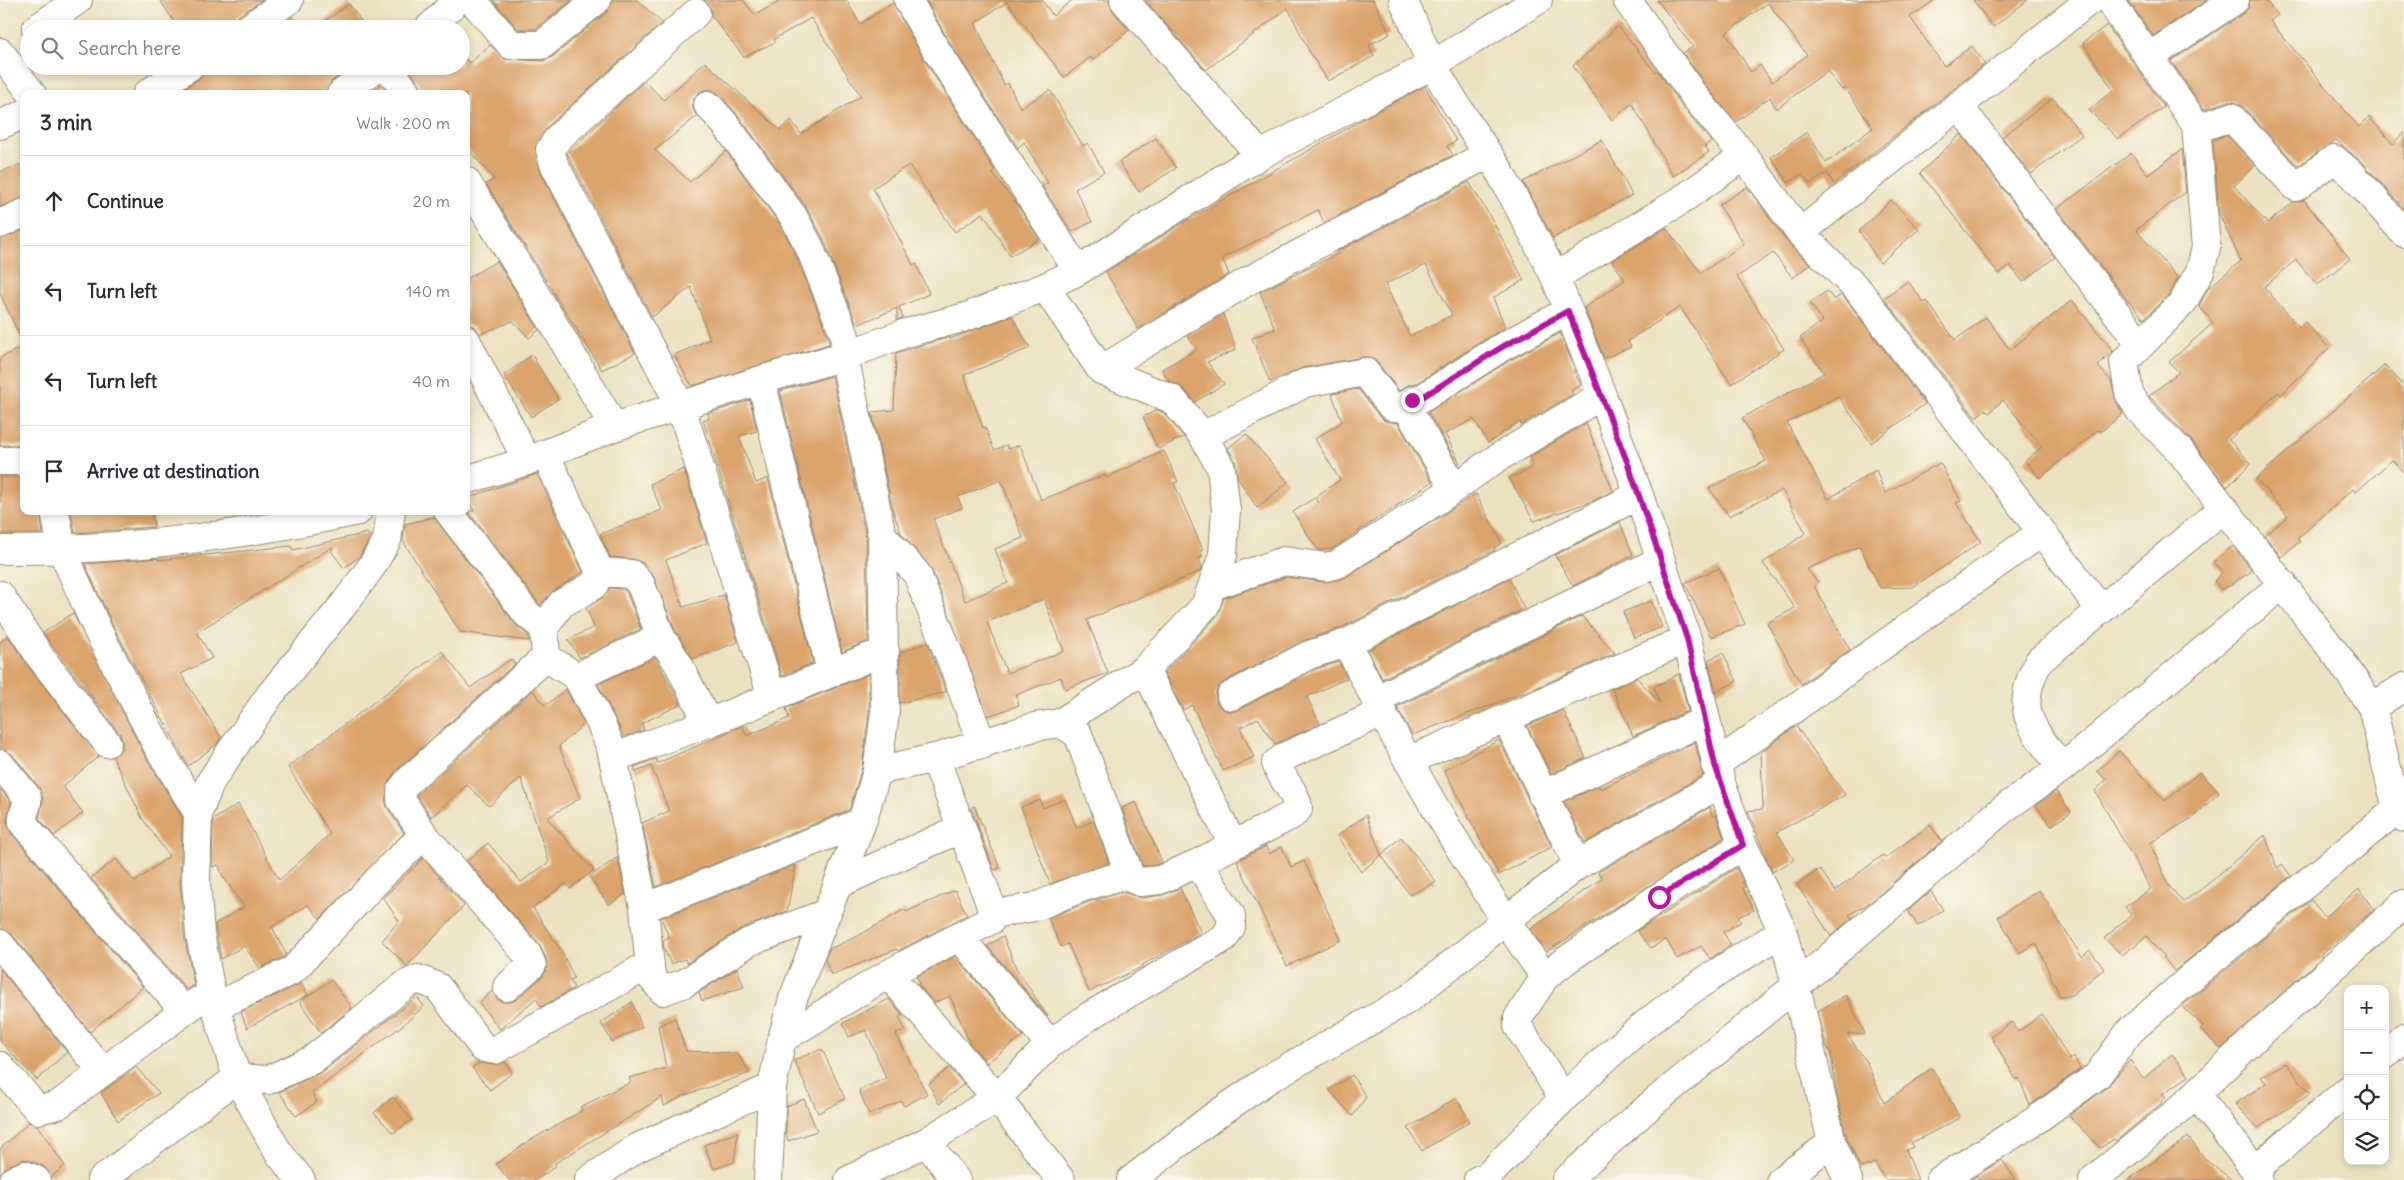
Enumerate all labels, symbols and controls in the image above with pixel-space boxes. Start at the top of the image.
search box [20,20,470,75]
icon: search [38,34,66,62]
text: Search here [78,36,181,60]
text: 3 min [40,109,92,136]
text: Walk · 200 m [356,113,450,133]
icon: ahead [40,187,68,215]
text: Continue [87,189,164,213]
text: 20 m [413,191,450,211]
icon: left [40,277,68,305]
text: Turn left [87,279,157,303]
text: 140 m [406,281,450,301]
icon: left [40,367,68,395]
text: Turn left [87,369,157,393]
text: 40 m [412,371,450,391]
route end [1401,389,1424,412]
icon: arrive [40,457,68,485]
text: Arrive at destination [87,459,260,483]
route start [1648,886,1671,909]
map controls [2344,985,2389,1165]
button: + [2344,985,2389,1030]
button: − [2344,1030,2389,1075]
button: locate [2344,1075,2389,1120]
button: layers [2344,1120,2389,1165]

